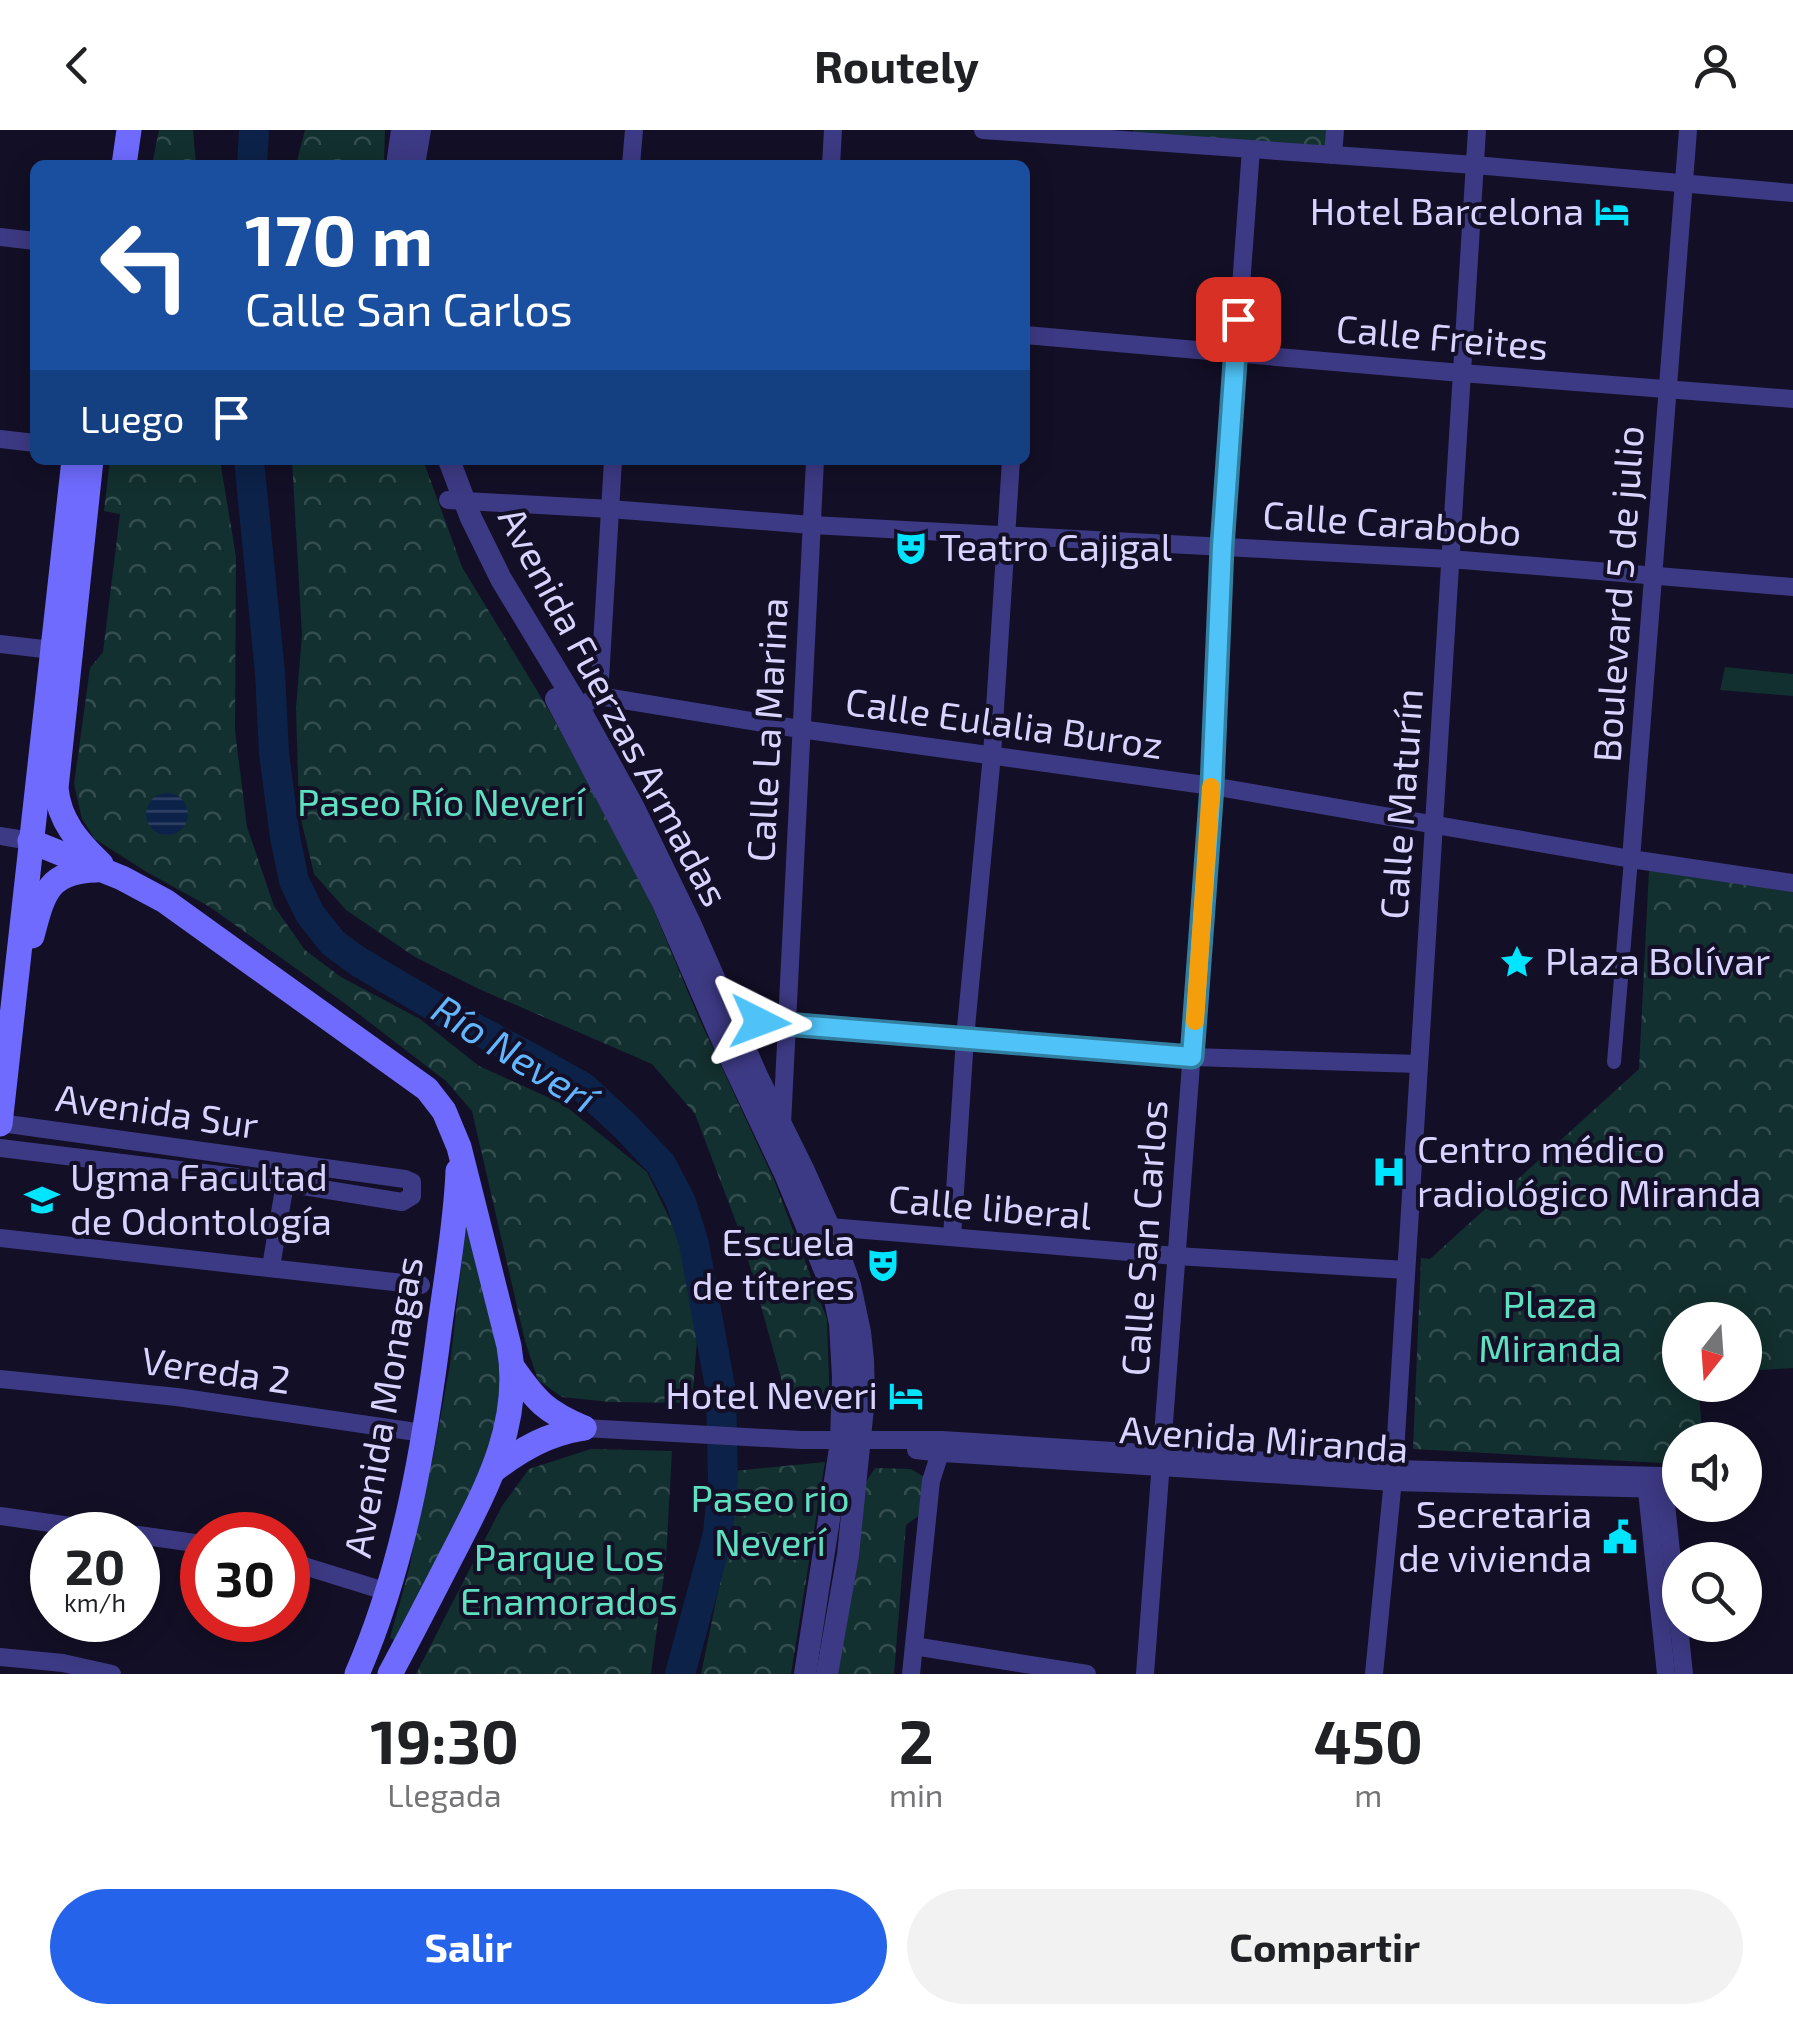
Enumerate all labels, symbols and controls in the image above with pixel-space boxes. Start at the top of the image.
icon: back [50,38,105,93]
text: Routely [814,38,979,92]
icon: person [1688,38,1743,93]
place label: Hotel Barcelona [1310,187,1584,233]
hotel icon: Hotel Barcelona [1593,193,1631,231]
text: 170 m [245,196,433,280]
icon: left [80,200,210,330]
pin [1196,277,1281,362]
text: Calle San Carlos [245,281,573,335]
icon: arrive [1211,292,1266,347]
street label: Calle Freites [1334,304,1550,368]
icon: arrive [204,390,259,445]
text: Luego [80,395,184,441]
street label: Boulevard 5 de julio [1582,424,1652,764]
street label: Calle Carabobo [1261,490,1523,554]
street label: Avenida Fuerzas Armadas [490,499,740,913]
place label: Teatro Cajigal [939,523,1172,569]
theatre icon: Teatro Cajigal [892,529,930,567]
street label: Calle La Marina [736,597,796,863]
street label: Calle Eulalia Buroz [843,677,1166,767]
street label: Calle Maturín [1369,687,1431,921]
park label: Paseo Río Neverí [297,778,587,824]
place label: Plaza Bolívar [1545,937,1770,983]
place icon: Plaza Bolívar [1498,943,1536,981]
position arrow [708,970,812,1074]
water label: Río Neverí [424,983,609,1124]
street label: Avenida Sur [53,1073,262,1147]
street label: Calle San Carlos [1110,1098,1176,1377]
place label: Centro médico radiológico Miranda [1417,1125,1761,1215]
place label: Ugma Facultad de Odontología [70,1153,332,1243]
hospital icon: Centro médico radiológico Miranda [1370,1153,1408,1191]
street label: Calle liberal [886,1174,1094,1238]
school or university icon: Ugma Facultad de Odontología [23,1181,61,1219]
place label: Escuela de títeres [692,1218,855,1308]
theatre icon: Escuela de títeres [864,1246,902,1284]
street label: Avenida Monagas [333,1253,431,1561]
park label: Plaza Miranda [1478,1280,1622,1370]
north arrow [1662,1302,1762,1402]
map controls [1662,1302,1762,1642]
street label: Vereda 2 [139,1336,294,1402]
place label: Hotel Neveri [665,1371,878,1417]
hotel icon: Hotel Neveri [887,1377,925,1415]
street label: Avenida Miranda [1118,1405,1410,1471]
button: sound [1662,1422,1762,1522]
park label: Paseo rio Neverí [690,1474,850,1564]
place label: Secretaria de vivienda [1398,1490,1592,1580]
speed limit sign: 30 [180,1512,310,1642]
public building icon: Secretaria de vivienda [1601,1518,1639,1556]
park label: Parque Los Enamorados [460,1533,678,1623]
text: 20 [65,1535,125,1595]
button: search [1662,1542,1762,1642]
text: km/h [64,1587,126,1617]
text: 19:30 [370,1704,519,1776]
text: 2 [899,1704,934,1776]
text: 450 [1314,1704,1423,1776]
text: Llegada [387,1775,502,1813]
text: min [889,1775,943,1813]
text: m [1354,1775,1382,1813]
button: Salir [50,1889,887,2004]
button: Compartir [907,1889,1743,2004]

